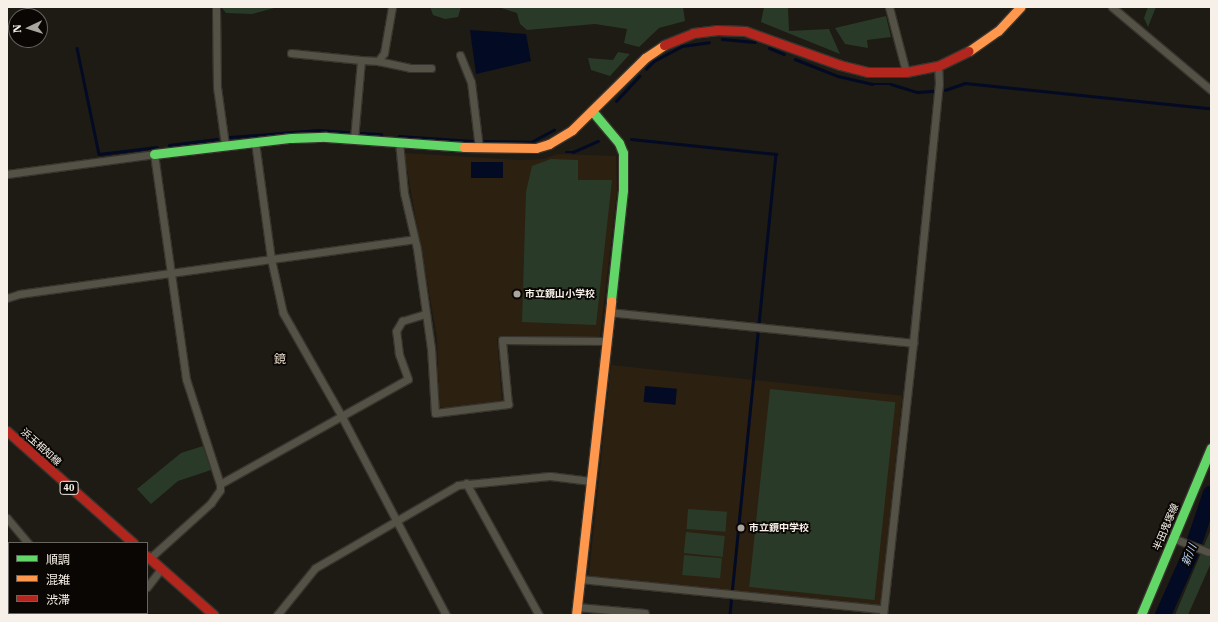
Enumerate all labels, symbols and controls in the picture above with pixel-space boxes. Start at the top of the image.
north arrow [8,8,48,48]
text: N [10,24,24,34]
place label: 市立鏡山小学校 [525,288,595,300]
marker: 市立鏡山小学校 [512,289,522,299]
district label: 鏡 [274,352,286,366]
street label: 浜玉相知線 [18,426,64,468]
road number: 40 [59,481,79,495]
street label: 半田鬼塚線 [1151,502,1181,552]
place label: 市立鏡中学校 [749,522,809,534]
marker: 市立鏡中学校 [736,523,746,533]
legend [8,542,148,614]
water label: 新川 [1179,542,1199,568]
text: 順調 [46,552,70,567]
text: 混雑 [46,572,70,587]
text: 渋滞 [46,592,70,607]

